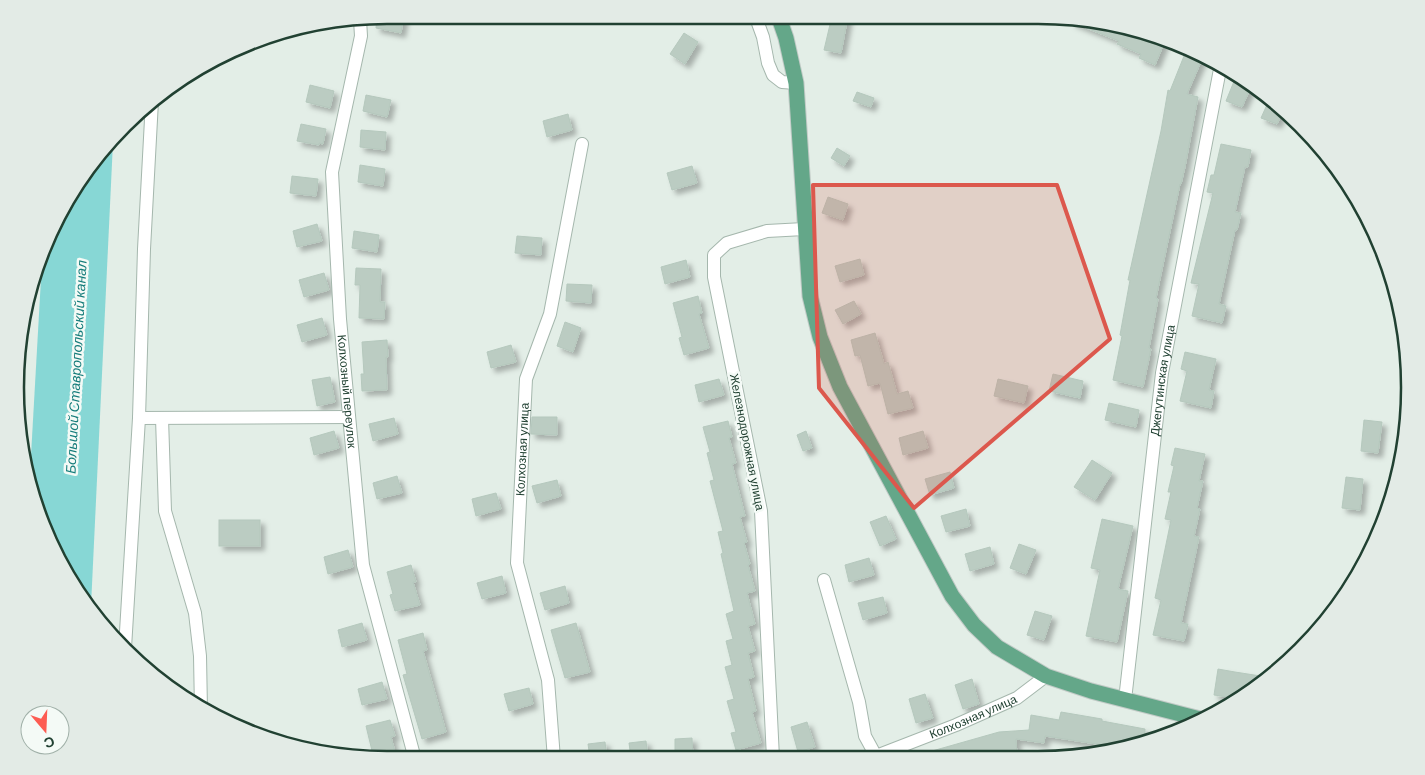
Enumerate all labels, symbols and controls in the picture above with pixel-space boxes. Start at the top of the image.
water label: Большой Ставропольский канал [61,260,90,474]
street label: Джегутинская улица [1147,323,1177,437]
street label: Колхозный переулок [335,334,360,449]
street label: Железнодорожная улица [727,372,768,512]
street label: Колхозная улица [512,402,532,496]
street label: Колхозная улица [927,691,1019,741]
north arrow [20,705,70,755]
text: С [42,733,57,752]

